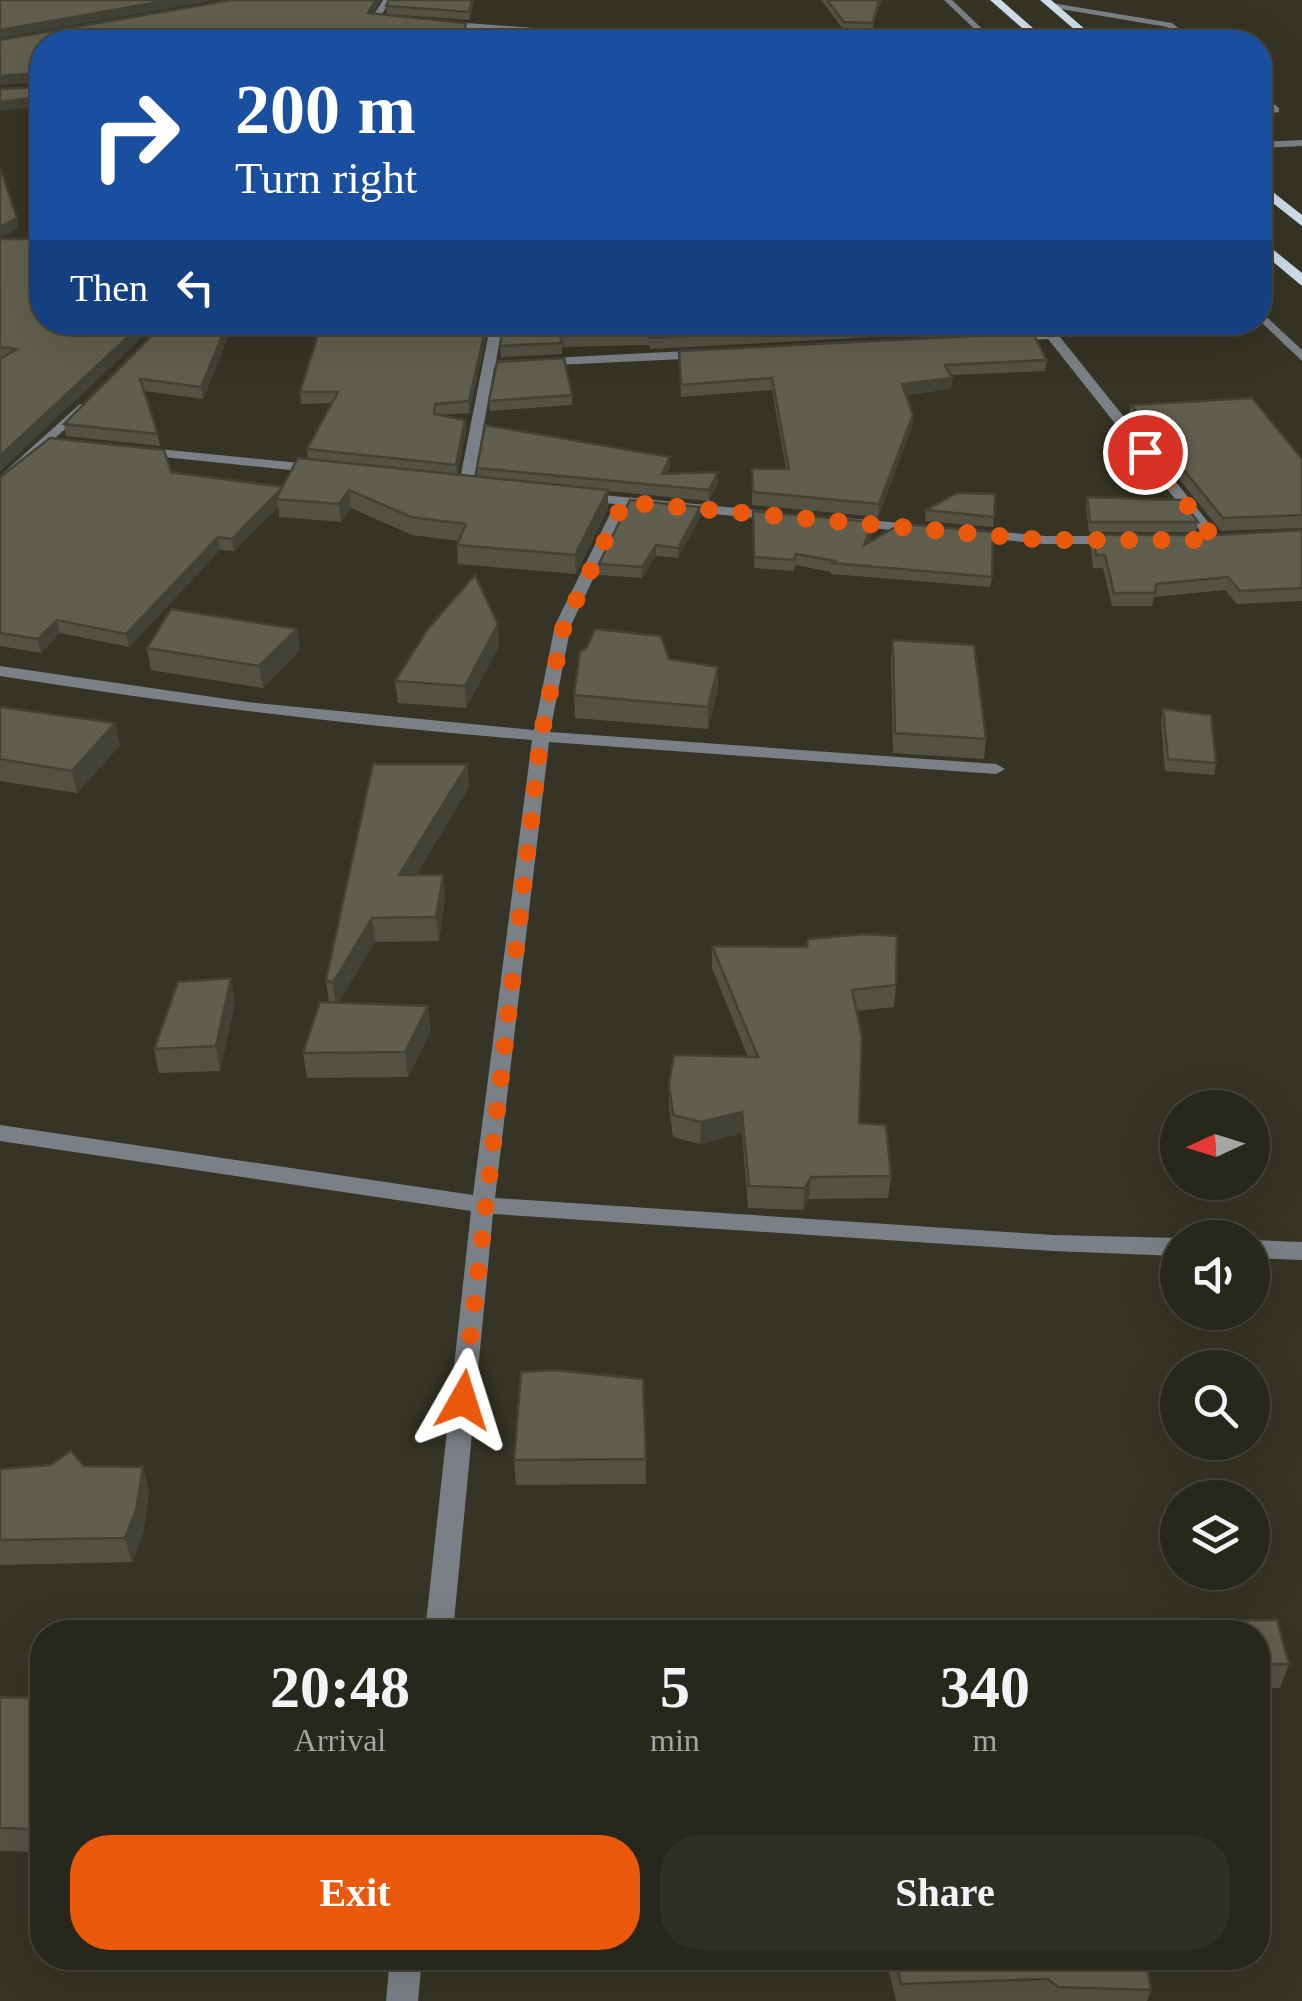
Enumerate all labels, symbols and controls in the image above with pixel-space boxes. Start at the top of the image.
icon: right [70,70,200,200]
text: 200 m [235,71,416,148]
text: Turn right [235,153,417,203]
icon: left [168,260,223,315]
text: Then [70,267,148,309]
pin [1103,410,1188,495]
icon: arrive [1118,425,1173,480]
north arrow [1160,1090,1270,1200]
map controls [1160,1090,1270,1590]
button: sound [1160,1220,1270,1330]
position arrow [411,1348,515,1452]
button: search [1160,1350,1270,1460]
button: layers [1160,1480,1270,1590]
text: 20:48 [270,1654,410,1720]
text: 5 [660,1654,690,1720]
text: 340 [940,1654,1030,1720]
text: Arrival [294,1722,386,1758]
text: min [650,1722,700,1758]
text: m [972,1722,997,1758]
button: Exit [70,1835,640,1950]
button: Share [660,1835,1230,1950]

